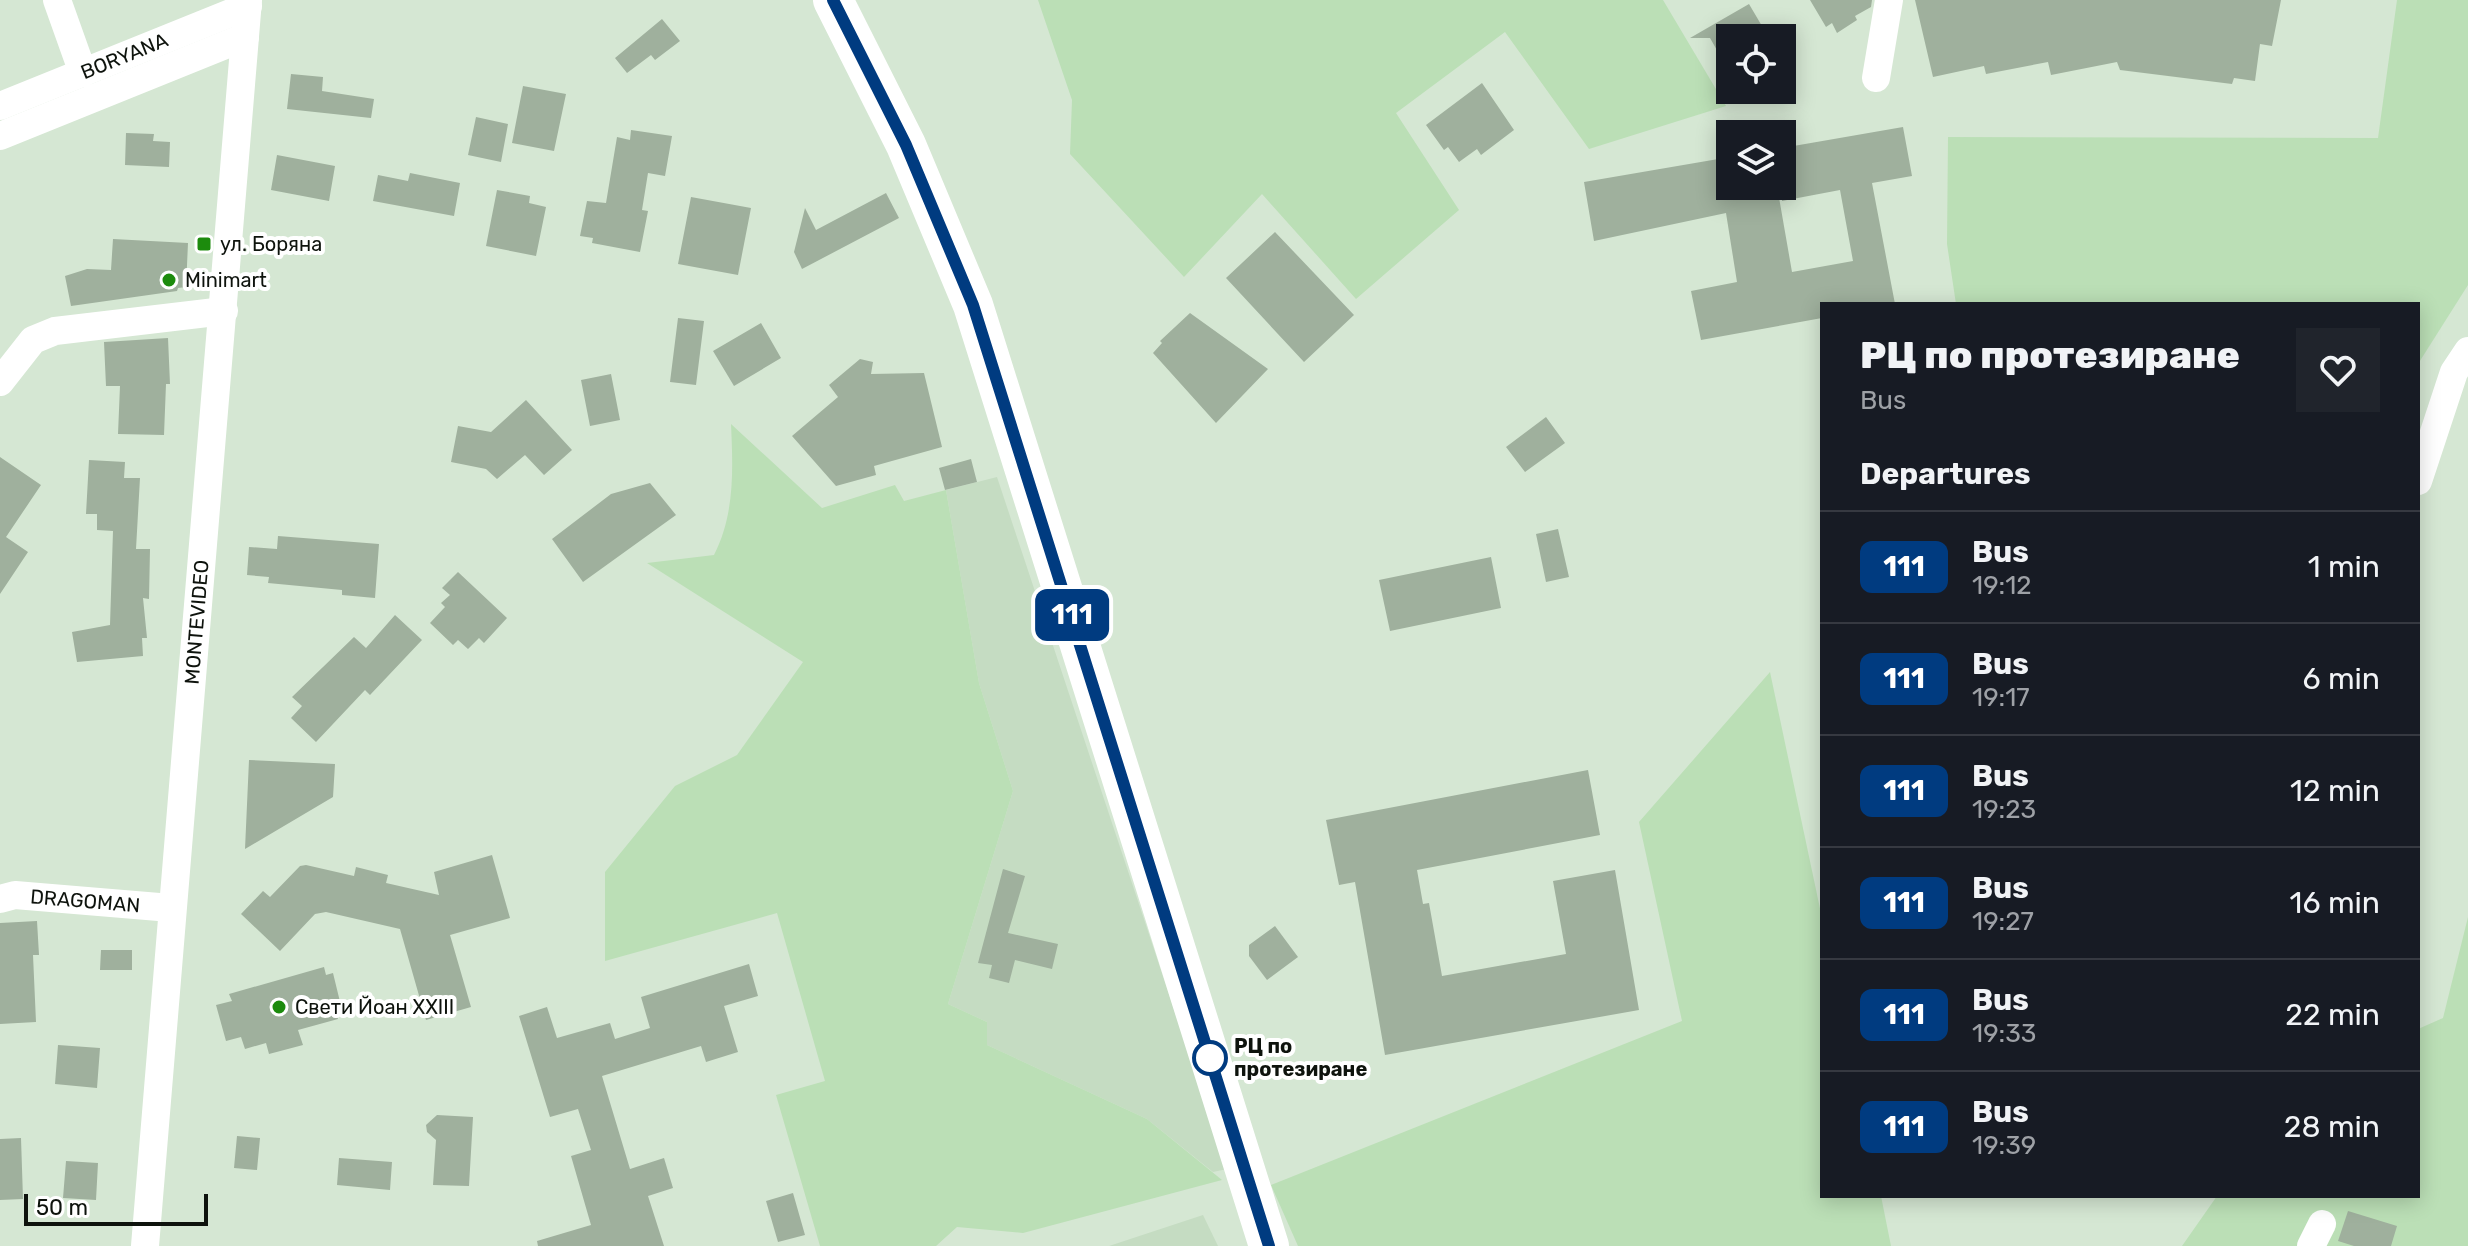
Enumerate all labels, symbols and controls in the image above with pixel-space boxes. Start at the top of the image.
map controls [1716,24,1796,200]
button: locate [1716,24,1796,104]
street label: BORYANA [77,28,171,84]
button: layers [1716,120,1796,200]
place label: ул. Боряна [220,232,322,256]
marker: ул. Боряна [195,235,213,253]
place label: Minimart [185,268,267,292]
marker: Minimart [160,271,178,289]
button: heart [2296,328,2380,412]
text: РЦ по протезиране [1860,332,2240,378]
text: Bus [1860,385,1906,416]
text: Departures [1860,456,2031,492]
text: Bus [1972,534,2029,570]
text: 1 min [2308,549,2380,585]
text: 111 [1883,550,1925,583]
street label: MONTEVIDEO [179,559,214,685]
text: 19:12 [1972,570,2032,601]
line badge: 111 [1026,589,1118,641]
text: 111 [1051,598,1093,631]
text: Bus [1972,646,2029,682]
text: 6 min [2302,661,2380,697]
text: 111 [1883,662,1925,695]
text: 19:17 [1972,682,2030,713]
text: Bus [1972,758,2029,794]
text: 12 min [2290,773,2380,809]
text: 111 [1883,774,1925,807]
text: 19:23 [1972,794,2036,825]
text: Bus [1972,870,2029,906]
street label: DRAGOMAN [29,884,141,917]
text: 16 min [2290,885,2380,921]
text: 111 [1883,886,1925,919]
text: 19:27 [1972,906,2034,937]
text: Bus [1972,982,2029,1018]
place label: Свети Йоан XXIII [295,995,454,1019]
text: 22 min [2285,997,2380,1033]
marker: Свети Йоан XXIII [270,998,288,1016]
text: 111 [1883,998,1925,1031]
text: 19:33 [1972,1018,2036,1049]
place label: РЦ по протезиране [1234,1034,1367,1081]
marker: РЦ по протезиране [1193,1041,1227,1075]
text: Bus [1972,1094,2029,1130]
text: 28 min [2284,1109,2380,1145]
text: 111 [1883,1110,1925,1143]
text: 19:39 [1972,1130,2036,1161]
scale bar [24,1190,208,1226]
text: 50 m [36,1194,88,1221]

